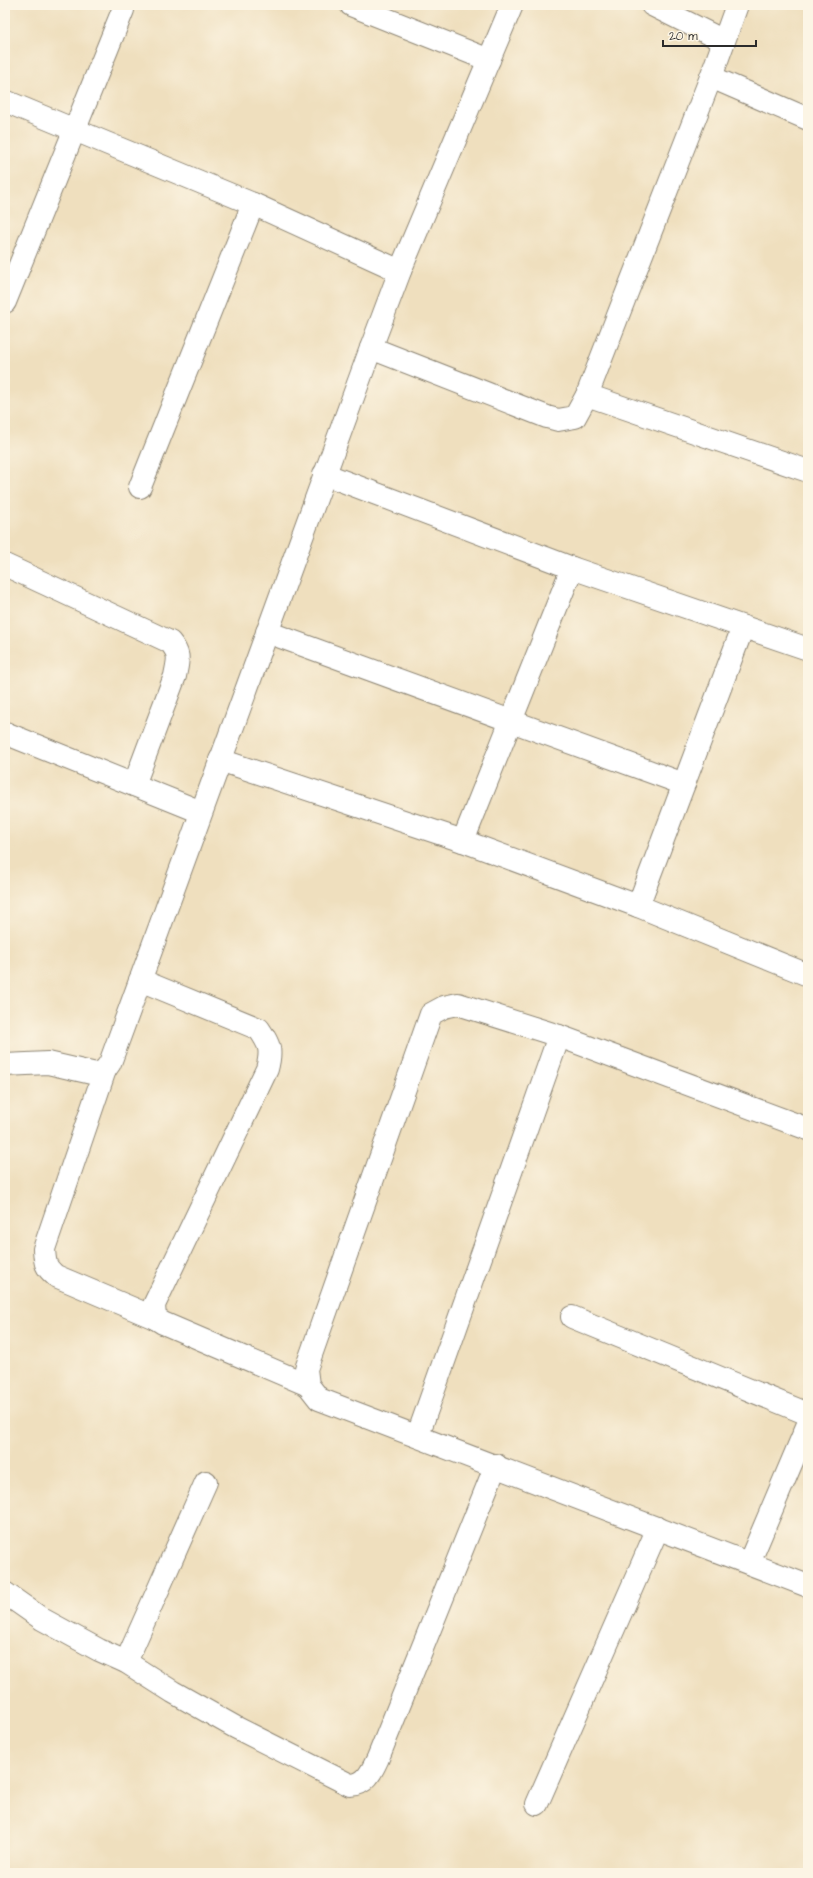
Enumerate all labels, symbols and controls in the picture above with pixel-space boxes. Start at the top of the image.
scale bar [663,22,756,48]
text: 20 m [669,28,698,45]

